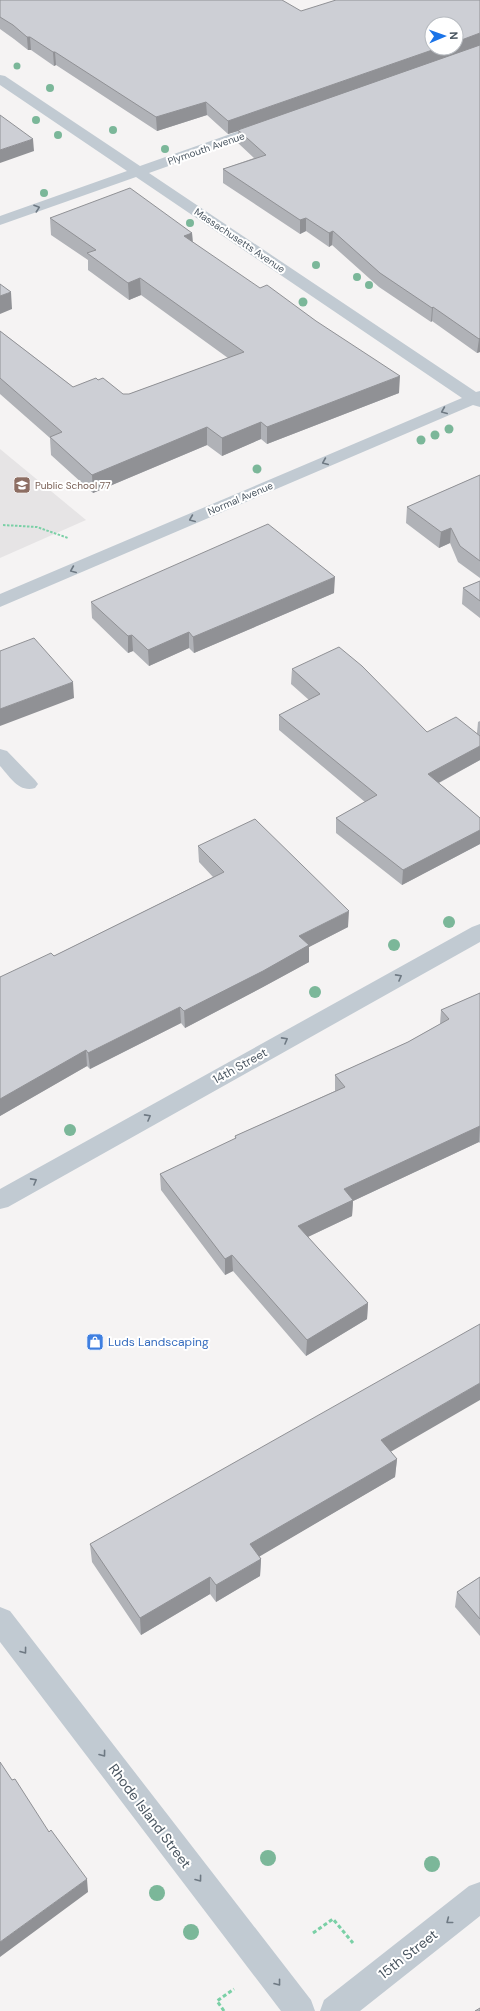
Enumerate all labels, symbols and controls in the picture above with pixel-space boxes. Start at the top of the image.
north arrow [424,16,464,56]
text: N [447,31,461,40]
street label: Plymouth Avenue [166,129,247,168]
one-way arrow [33,204,40,212]
street label: Massachusetts Avenue [192,205,288,276]
one-way arrow [441,406,449,414]
one-way arrow [321,457,329,465]
school or university icon: Public School 77 [12,475,32,495]
place label: Public School 77 [35,479,111,492]
street label: Normal Avenue [206,479,275,518]
one-way arrow [189,514,197,522]
one-way arrow [69,565,77,573]
one-way arrow [395,974,402,982]
one-way arrow [281,1038,289,1045]
street label: 14th Street [210,1044,270,1088]
one-way arrow [143,1115,151,1122]
one-way arrow [30,1178,37,1185]
shop icon: Luds Landscaping [85,1332,105,1352]
place label: Luds Landscaping [108,1334,209,1350]
one-way arrow [19,1646,26,1653]
one-way arrow [98,1750,106,1757]
street label: Rhode Island Street [105,1760,195,1872]
one-way arrow [194,1875,201,1882]
one-way arrow [447,1917,454,1924]
street label: 15th Street [375,1925,441,1983]
one-way arrow [273,1978,280,1985]

